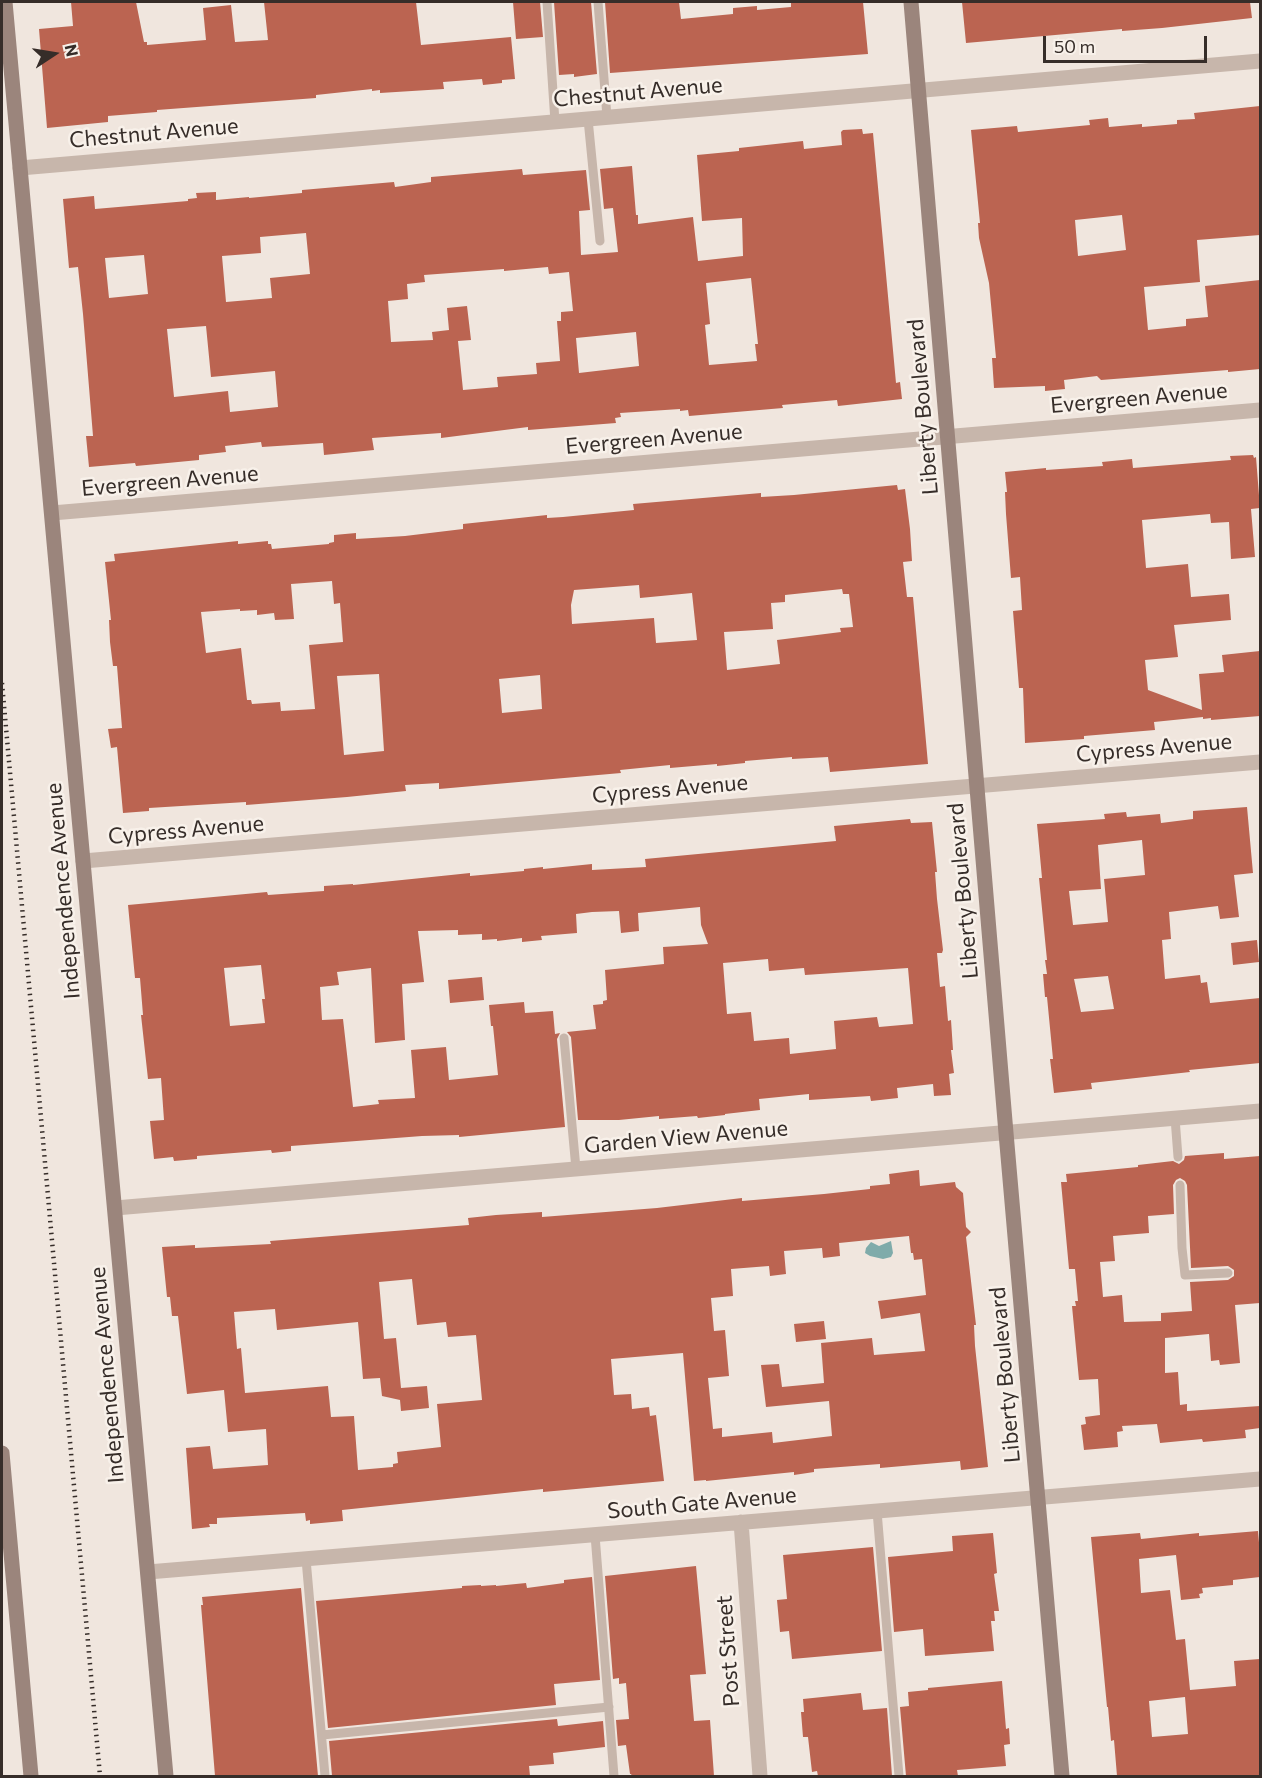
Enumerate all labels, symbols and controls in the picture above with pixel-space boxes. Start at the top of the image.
north arrow [24,24,84,84]
scale bar [1046,24,1210,62]
text: 50 m [1054,35,1095,57]
text: N [62,42,83,58]
street label: Chestnut Avenue [552,71,724,113]
street label: Chestnut Avenue [68,112,240,154]
street label: Liberty Boulevard [902,318,944,496]
street label: Evergreen Avenue [1049,377,1229,419]
street label: Evergreen Avenue [564,418,744,460]
street label: Evergreen Avenue [80,460,260,502]
street label: Cypress Avenue [1075,728,1233,768]
street label: Cypress Avenue [591,769,749,809]
street label: Independence Avenue [40,782,86,1000]
street label: Liberty Boulevard [942,802,984,980]
street label: Cypress Avenue [107,810,265,850]
street label: Garden View Avenue [583,1115,789,1159]
street label: Independence Avenue [84,1266,130,1484]
street label: Liberty Boulevard [984,1286,1026,1464]
street label: South Gate Avenue [606,1482,798,1524]
street label: Post Street [711,1594,745,1708]

